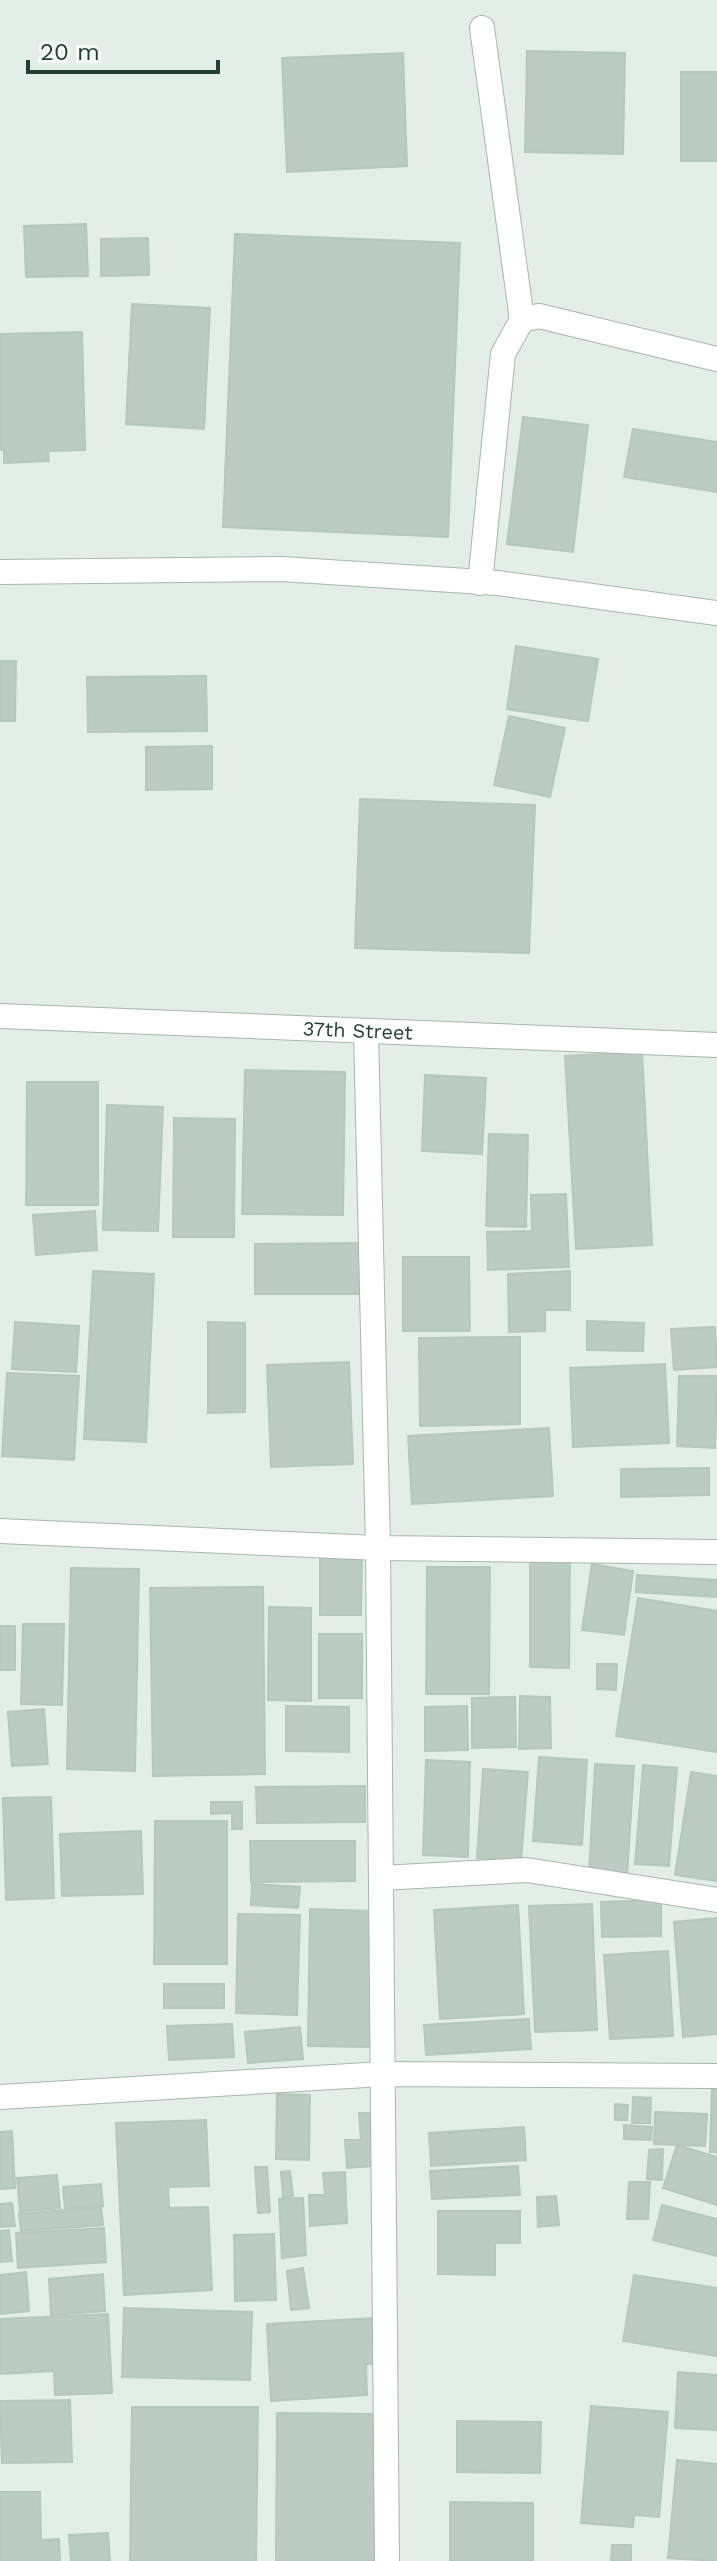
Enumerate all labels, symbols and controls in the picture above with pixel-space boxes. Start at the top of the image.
scale bar [28,24,218,74]
text: 20 m [40,38,100,66]
street label: 37th Street [302,1016,414,1045]

